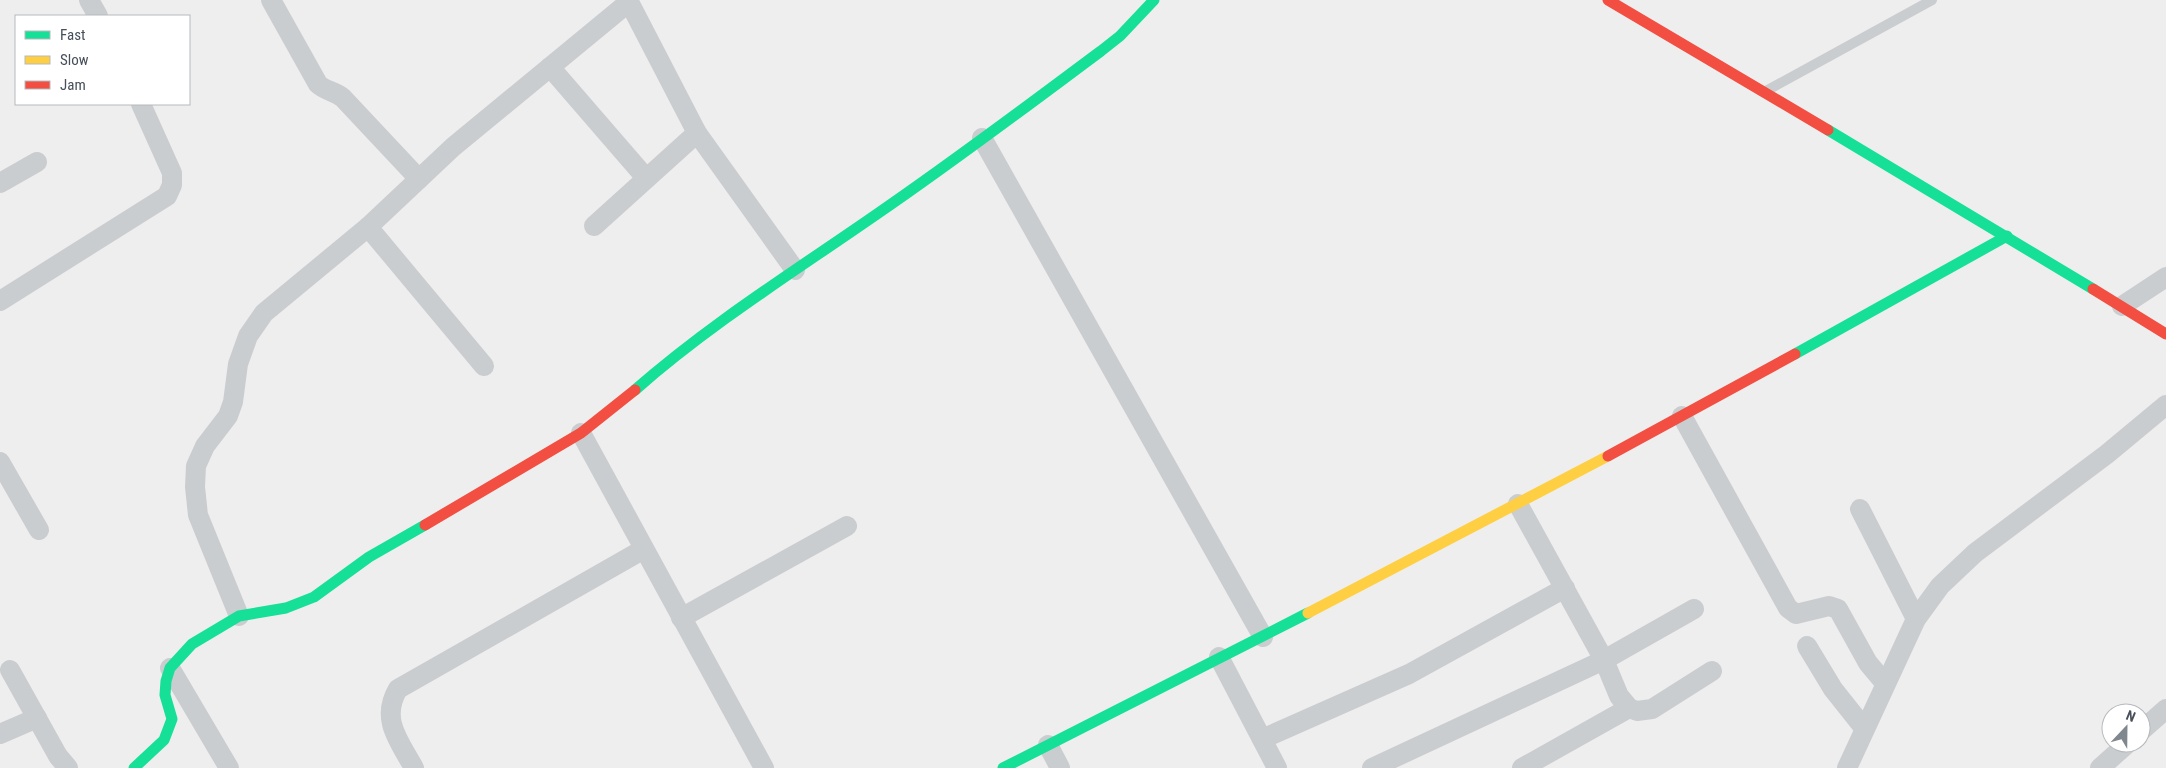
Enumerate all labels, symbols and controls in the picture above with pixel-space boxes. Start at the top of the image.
legend [15,15,190,105]
text: Fast [60,26,85,44]
text: Slow [60,51,89,69]
text: Jam [60,76,86,94]
north arrow [2101,703,2151,753]
text: N [2124,707,2138,725]

